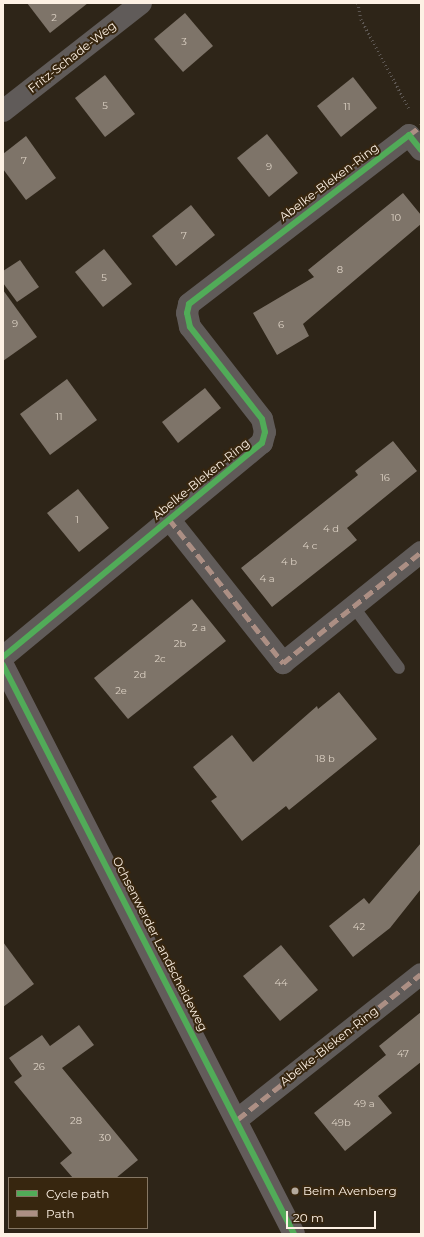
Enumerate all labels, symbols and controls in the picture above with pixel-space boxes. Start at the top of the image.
house number: 2 [51,12,57,24]
street label: Fritz-Schade-Weg [25,18,119,96]
house number: 3 [181,36,187,48]
house number: 5 [102,100,108,112]
house number: 11 [343,101,351,113]
street label: Abelke-Bleken-Ring [276,140,382,224]
house number: 7 [21,155,27,167]
house number: 9 [266,161,272,173]
house number: 10 [391,212,401,224]
house number: 7 [181,230,187,242]
house number: 8 [337,264,343,276]
house number: 5 [101,272,107,284]
house number: 9 [12,318,18,330]
house number: 6 [278,319,284,331]
house number: 11 [55,411,63,423]
street label: Abelke-Bleken-Ring [150,435,252,523]
house number: 16 [380,472,390,484]
house number: 1 [75,514,79,526]
house number: 4 d [323,523,339,535]
house number: 4 c [303,540,317,552]
house number: 4 b [281,556,297,568]
house number: 4 a [259,573,275,585]
house number: 2 a [192,622,206,634]
house number: 2b [174,638,186,650]
house number: 2c [154,653,166,665]
house number: 2d [134,669,146,681]
house number: 2e [115,685,127,697]
house number: 18 b [315,753,335,765]
street label: Ochsenwerder Landscheideweg [110,854,210,1034]
house number: 42 [353,921,365,933]
house number: 44 [274,977,288,989]
street label: Abelke-Bleken-Ring [277,1003,381,1089]
house number: 47 [397,1048,409,1060]
house number: 26 [33,1061,45,1073]
house number: 49 a [353,1098,375,1110]
house number: 28 [70,1115,82,1127]
house number: 49b [331,1117,351,1129]
house number: 30 [99,1132,111,1144]
legend [8,1177,148,1229]
place label: Beim Avenberg [303,1184,397,1198]
text: Cycle path [46,1186,109,1201]
marker: Beim Avenberg [290,1186,300,1196]
scale bar [288,1203,378,1229]
text: Path [46,1206,75,1221]
text: 20 m [293,1210,324,1225]

